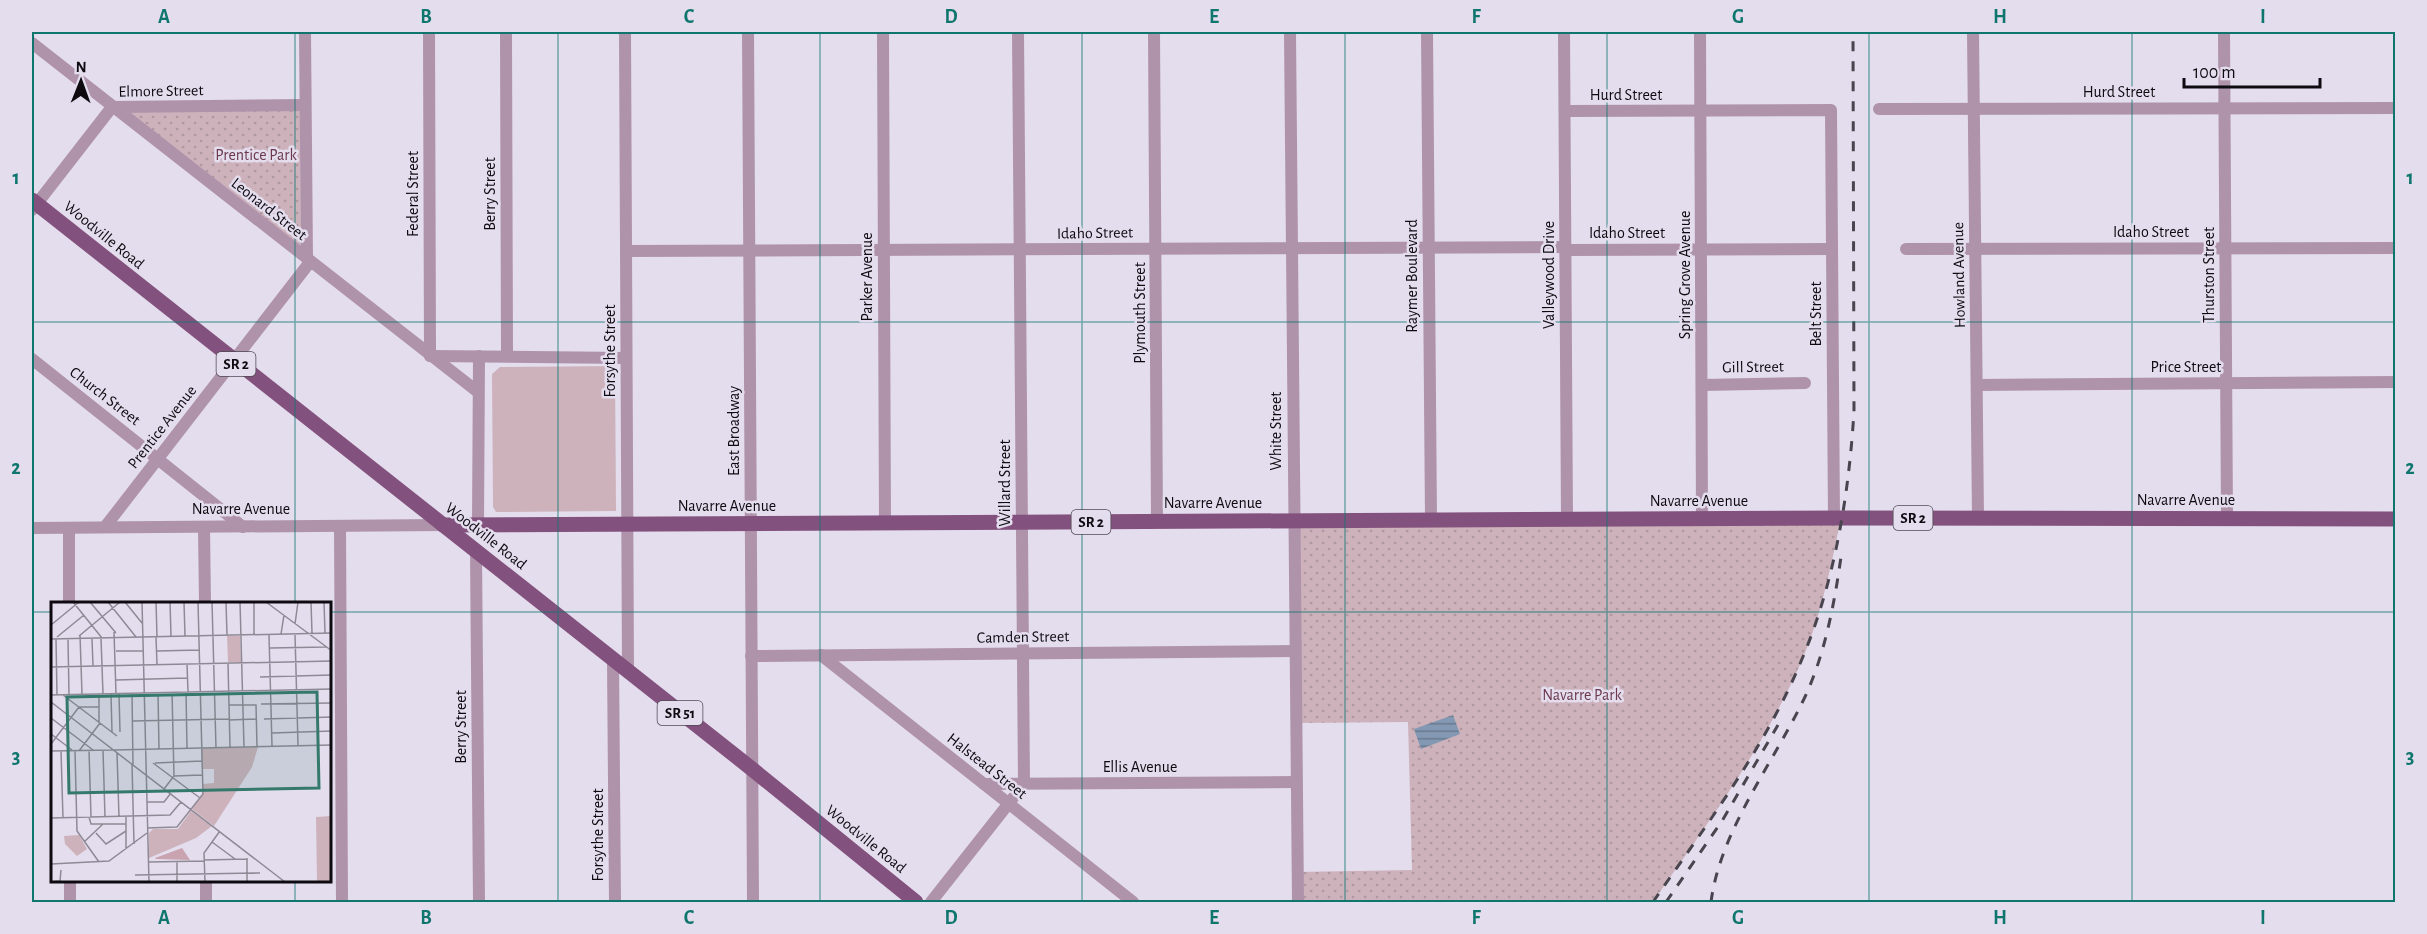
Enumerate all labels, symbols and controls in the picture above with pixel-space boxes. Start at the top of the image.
text: A [158,7,170,27]
text: B [420,7,432,27]
text: C [684,7,695,27]
text: D [944,7,958,27]
text: E [1209,7,1219,27]
text: F [1471,7,1481,27]
text: G [1732,7,1744,27]
text: H [1993,7,2007,27]
text: I [2260,7,2266,27]
north arrow [51,51,111,111]
scale bar [2184,51,2320,89]
text: N [76,59,87,75]
text: 100 m [2193,64,2236,82]
street label: Elmore Street [118,82,204,100]
street label: Hurd Street [2083,84,2155,100]
street label: Hurd Street [1590,87,1662,103]
park label: Prentice Park [215,147,298,163]
street label: Federal Street [405,151,421,237]
street label: Berry Street [482,157,499,231]
text: 1 [12,168,20,188]
text: 1 [2406,168,2414,188]
street label: Leonard Street [228,175,310,243]
street label: Woodville Road [61,198,147,272]
street label: Spring Grove Avenue [1677,211,1693,339]
street label: Raymer Boulevard [1404,219,1421,333]
street label: Valleywood Drive [1541,221,1558,329]
street label: Howland Avenue [1950,222,1968,328]
street label: Idaho Street [1057,224,1133,242]
street label: Idaho Street [2113,224,2189,240]
street label: Idaho Street [1589,225,1665,241]
street label: Thurston Street [2201,227,2217,323]
street label: Parker Avenue [859,232,875,322]
street label: Plymouth Street [1132,262,1149,364]
street label: Belt Street [1808,281,1824,347]
street label: Forsythe Street [602,304,619,398]
road number: SR 2 [216,352,256,376]
street label: Gill Street [1722,358,1784,376]
street label: Price Street [2151,359,2221,375]
street label: Church Street [67,364,143,428]
street label: Prentice Avenue [125,382,199,472]
street label: East Broadway [726,386,743,476]
street label: White Street [1268,392,1284,470]
street label: Willard Street [997,439,1013,527]
text: 2 [11,458,21,478]
text: 2 [2405,458,2415,478]
street label: Navarre Avenue [2137,492,2235,508]
street label: Navarre Avenue [1650,493,1748,509]
street label: Navarre Avenue [1164,495,1262,511]
street label: Navarre Avenue [678,498,776,514]
street label: Woodville Road [442,500,530,572]
street label: Navarre Avenue [192,501,290,517]
road number: SR 2 [1894,506,1932,530]
road number: SR 2 [1072,510,1110,534]
inset map [51,602,332,883]
street label: Camden Street [977,628,1069,646]
park label: Navarre Park [1542,687,1622,703]
street label: Berry Street [453,690,470,764]
road number: SR 51 [658,701,702,725]
street label: Halstead Street [944,730,1030,802]
text: 3 [12,747,20,767]
text: 3 [2406,747,2414,767]
street label: Ellis Avenue [1103,759,1177,775]
street label: Forsythe Street [590,788,607,882]
street label: Woodville Road [823,802,909,876]
text: A [158,908,170,928]
text: B [420,908,432,928]
text: C [684,908,695,928]
text: D [944,908,958,928]
text: E [1209,908,1219,928]
text: F [1471,908,1481,928]
text: G [1732,908,1744,928]
text: H [1993,908,2007,928]
text: I [2260,908,2266,928]

